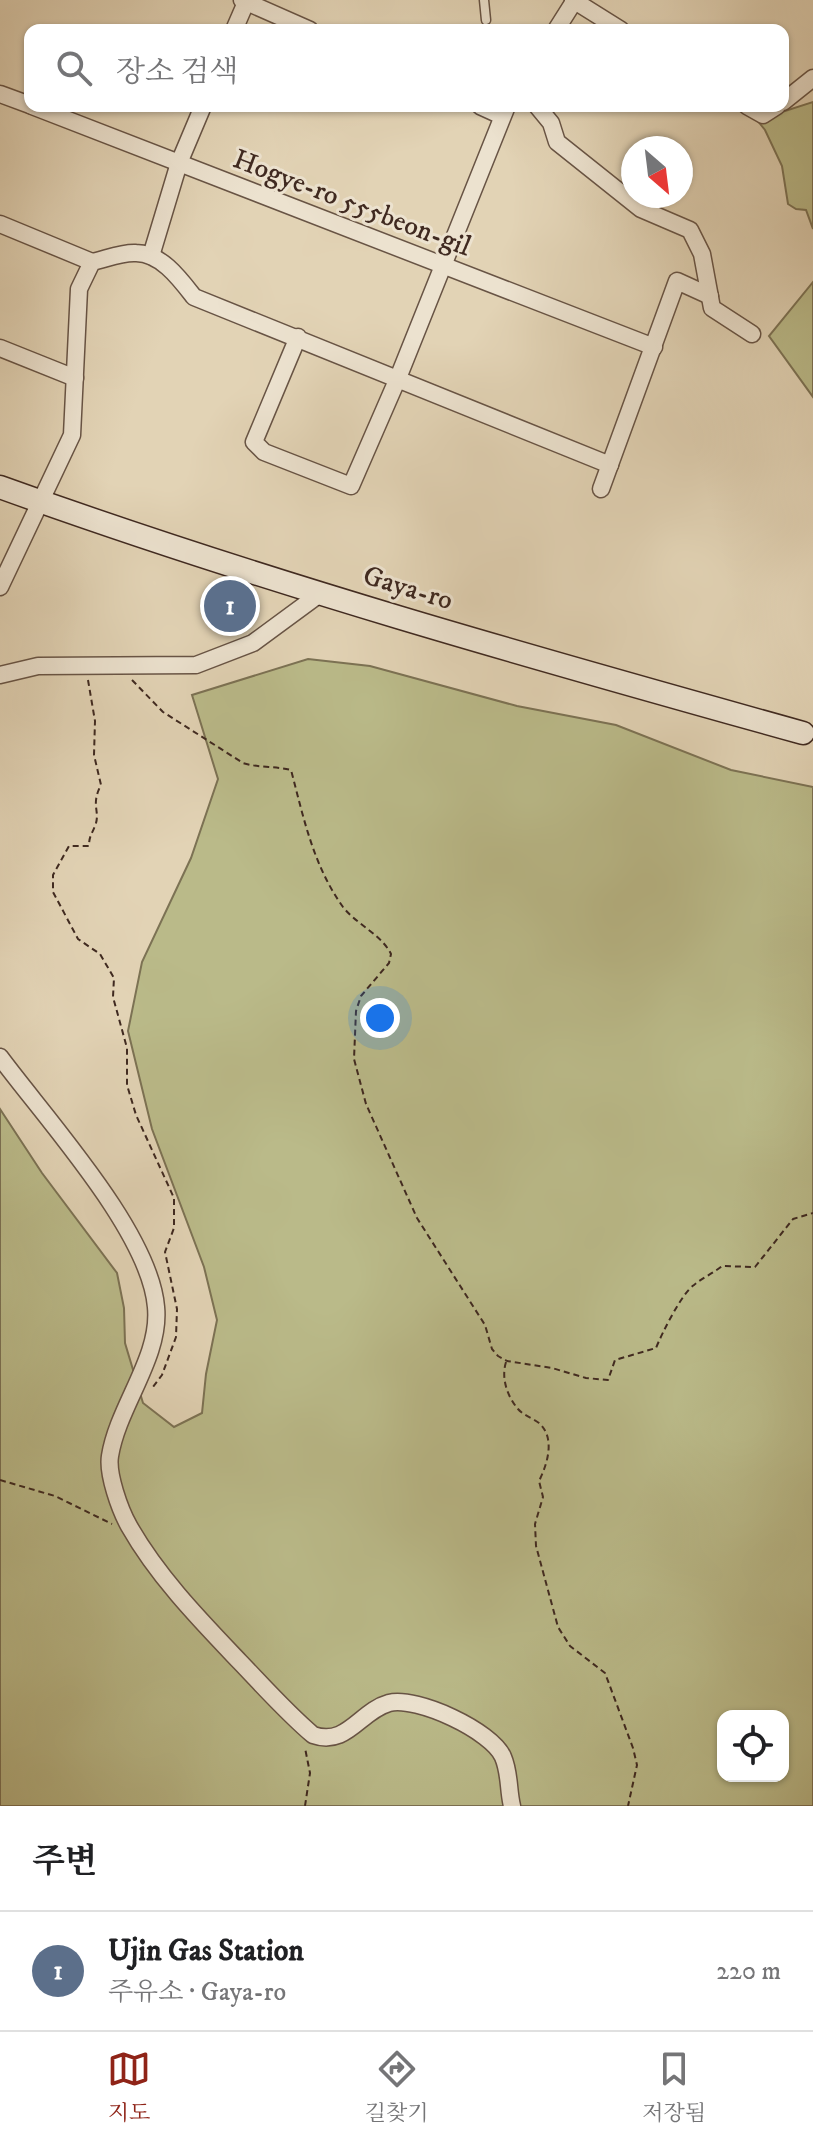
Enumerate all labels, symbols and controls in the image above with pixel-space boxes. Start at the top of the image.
search box [24,24,789,112]
icon: search [52,46,96,90]
text: 장소 검색 [116,54,238,91]
north arrow [621,136,693,208]
street label: Hogye-ro 555beon-gil [228,141,477,265]
street label: Gaya-ro [359,558,457,618]
pin: 1 [204,576,256,636]
your location [360,998,400,1038]
map controls [717,1710,789,1782]
button: locate [717,1710,789,1782]
text: 주변 [32,1841,98,1883]
text: Ujin Gas Station [108,1933,304,1970]
text: 1 [53,1955,63,1988]
text: 220 m [716,1955,781,1988]
text: 주유소 · Gaya-ro [108,1976,286,2009]
tab: 지도 [107,2047,151,2127]
tab: 길찾기 [365,2047,428,2127]
tab: 저장됨 [642,2047,706,2127]

